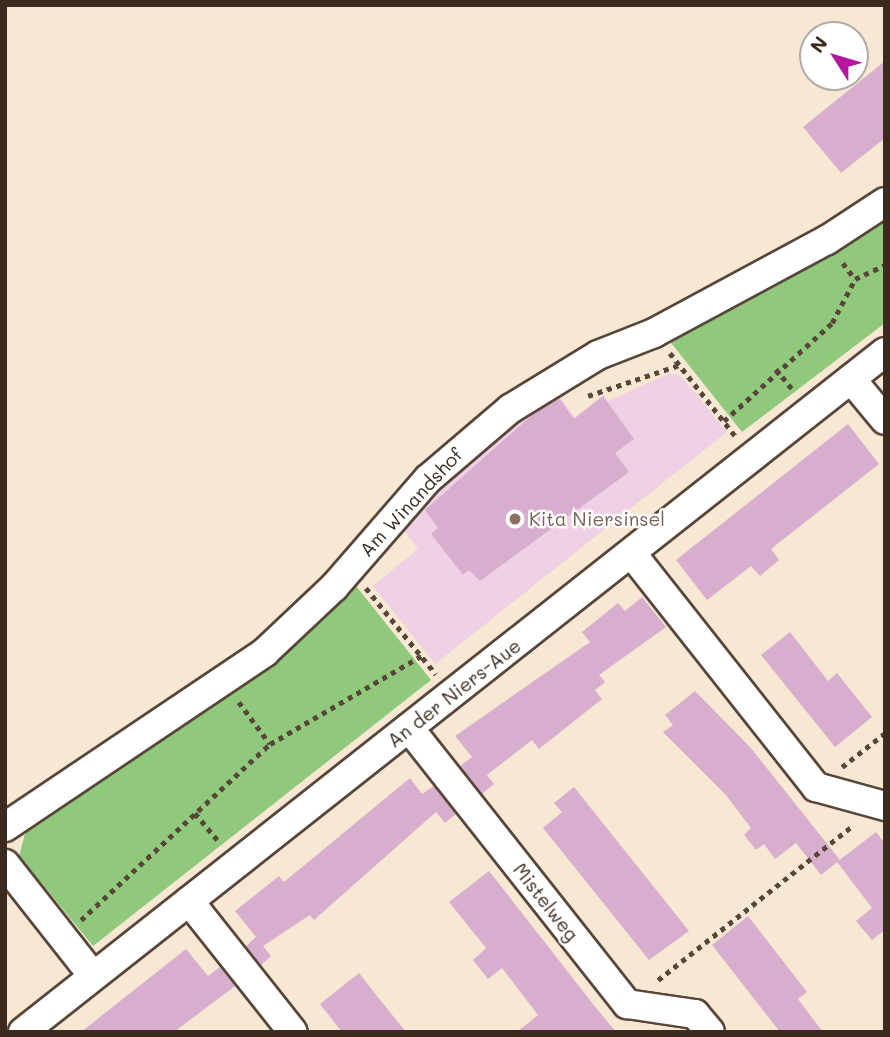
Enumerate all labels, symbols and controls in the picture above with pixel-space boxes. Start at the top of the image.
north arrow [799,21,869,91]
text: N [804,31,833,58]
street label: Am Winandshof [355,443,467,561]
place label: Kita Niersinsel [529,508,665,530]
marker: Kita Niersinsel [507,511,523,527]
street label: An der Niers-Aue [383,634,525,752]
street label: Mistelweg [509,858,583,946]

